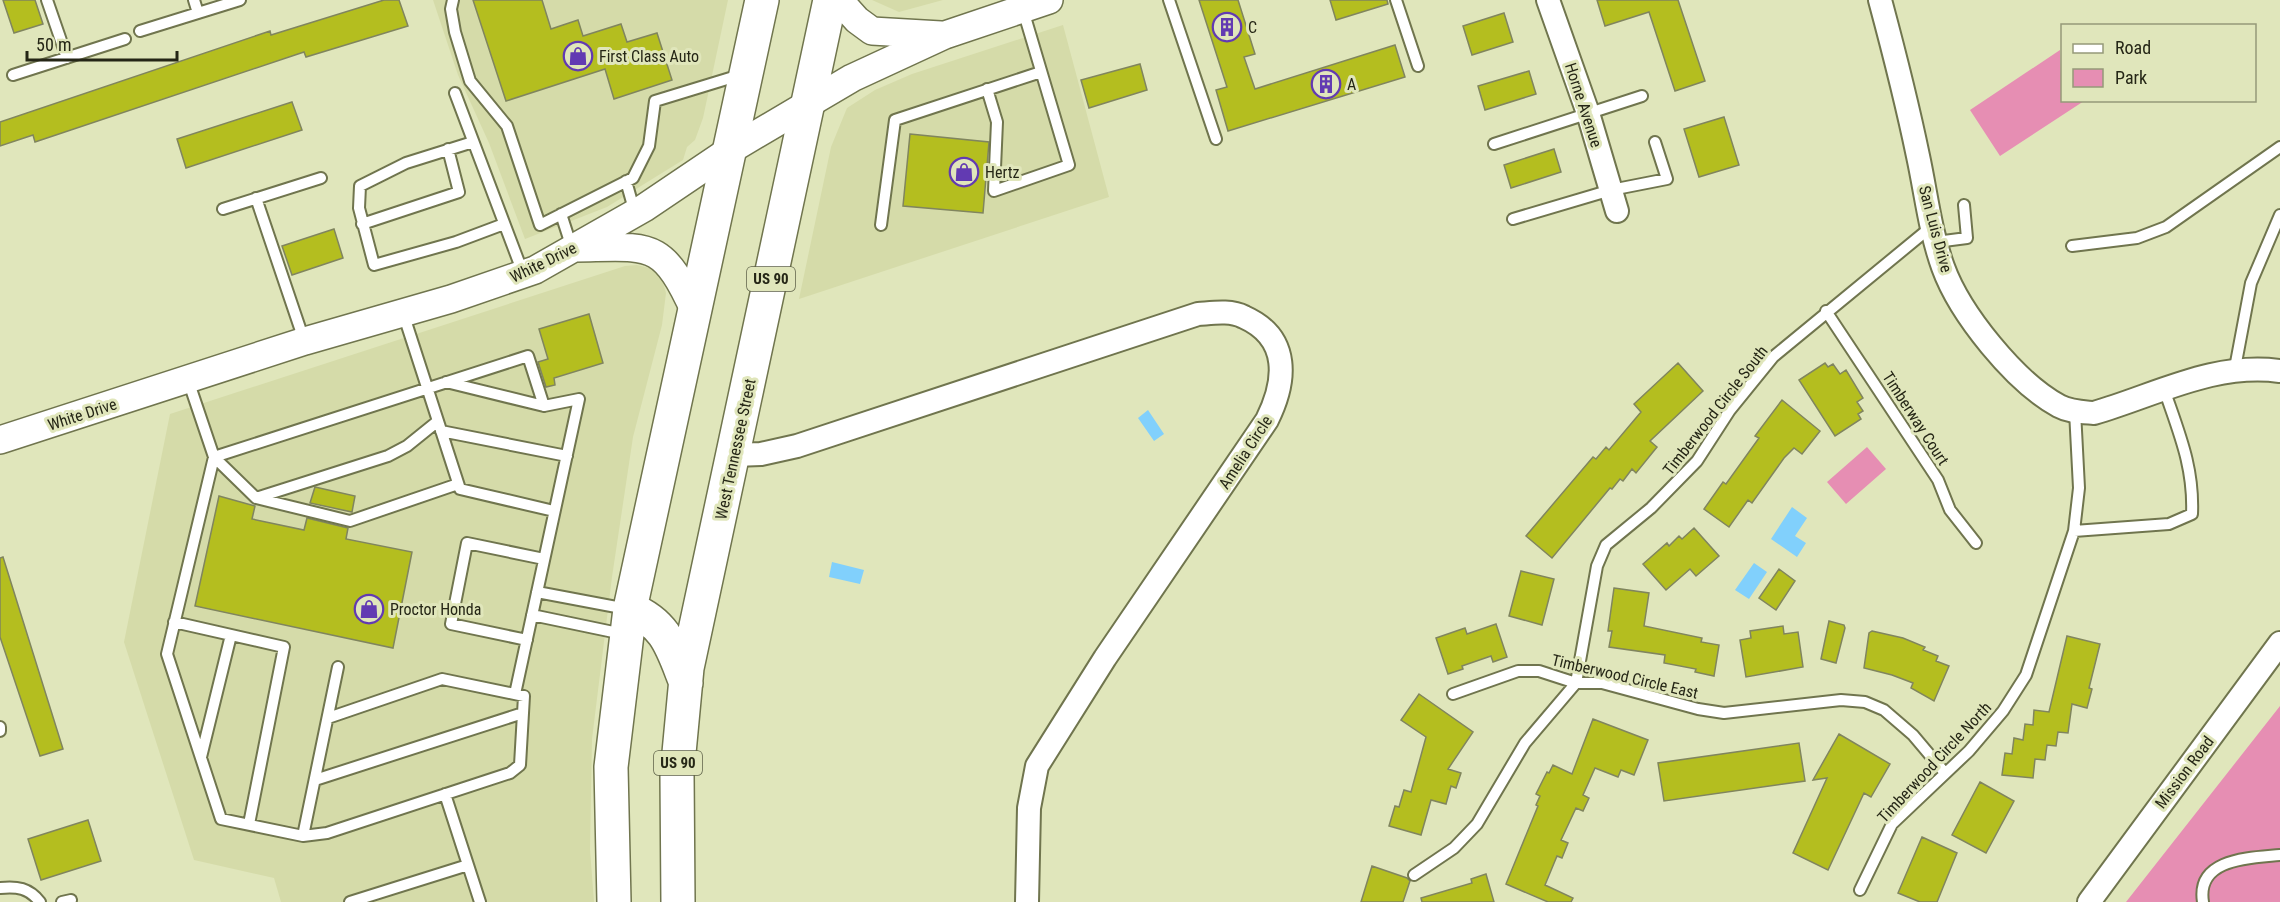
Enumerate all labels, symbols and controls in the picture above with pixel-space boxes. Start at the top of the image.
building icon: C [1211,11,1243,43]
place label: C [1248,18,1257,37]
scale bar [27,24,177,62]
legend [2061,24,2256,102]
text: 50 m [36,34,71,55]
text: Road [2115,37,2151,58]
shop icon: First Class Auto [562,40,594,72]
place label: First Class Auto [599,47,699,66]
street label: Horne Avenue [1561,60,1606,150]
text: Park [2115,67,2147,88]
building icon: A [1310,68,1342,100]
place label: A [1347,75,1356,94]
shop icon: Hertz [948,156,980,188]
place label: Hertz [985,163,1019,182]
street label: San Luis Drive [1915,184,1956,275]
street label: White Drive [507,238,579,287]
road number: US 90 [747,267,795,291]
street label: Timberwood Circle South [1659,342,1772,479]
street label: Timberway Court [1878,368,1953,469]
street label: West Tennessee Street [711,377,760,521]
street label: White Drive [45,394,119,435]
street label: Amelia Circle [1215,412,1276,492]
shop icon: Proctor Honda [353,593,385,625]
place label: Proctor Honda [390,600,481,619]
street label: Timberwood Circle East [1550,650,1700,703]
street label: Timberwood Circle North [1874,698,1995,827]
street label: Mission Road [2151,732,2218,812]
road number: US 90 [654,751,702,775]

